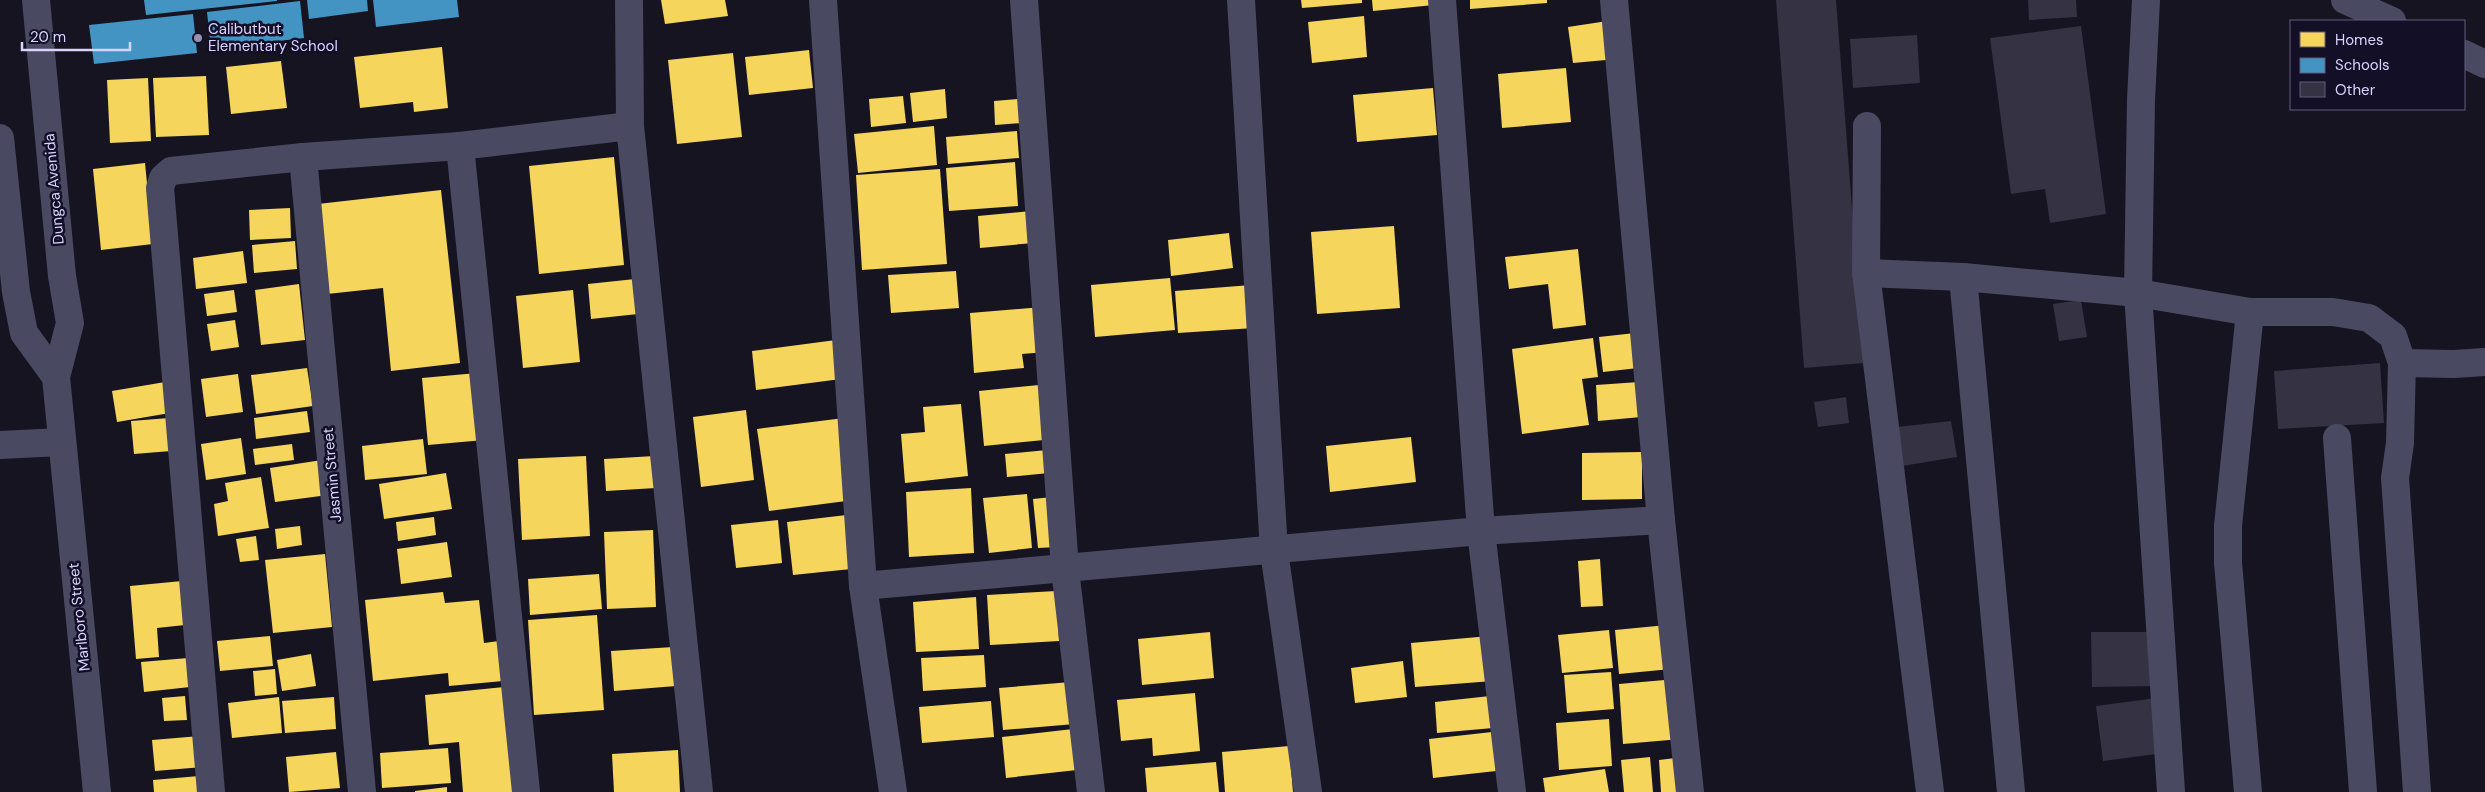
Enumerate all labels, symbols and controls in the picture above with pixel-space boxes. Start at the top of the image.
place label: Calibutbut Elementary School [208,19,338,56]
scale bar [22,20,130,52]
legend [2290,20,2465,110]
text: 20 m [30,27,66,47]
text: Homes [2335,30,2384,50]
marker: Calibutbut Elementary School [192,32,204,44]
text: Schools [2335,55,2390,75]
text: Other [2335,80,2376,100]
street label: Dungca Avenida [39,133,69,245]
street label: Jasmin Street [318,427,346,523]
street label: Marlboro Street [63,562,95,672]

